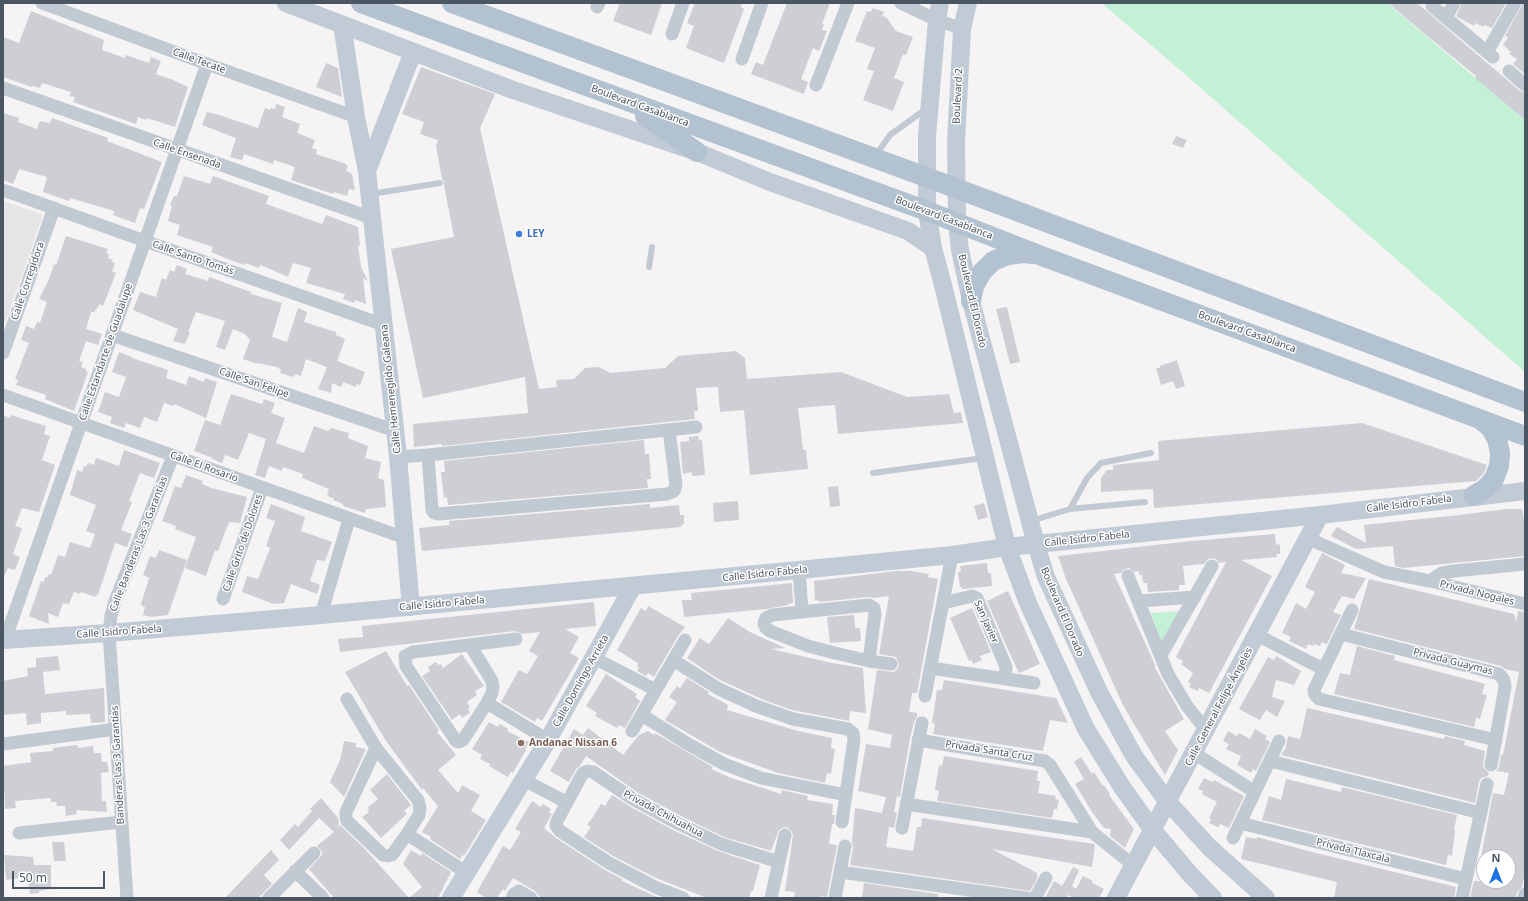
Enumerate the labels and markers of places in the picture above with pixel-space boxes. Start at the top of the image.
place label: LEY [527,228,544,240]
marker: LEY [514,229,524,239]
place label: Andanac Nissan 6 [529,737,617,749]
marker: Andanac Nissan 6 [516,738,526,748]

